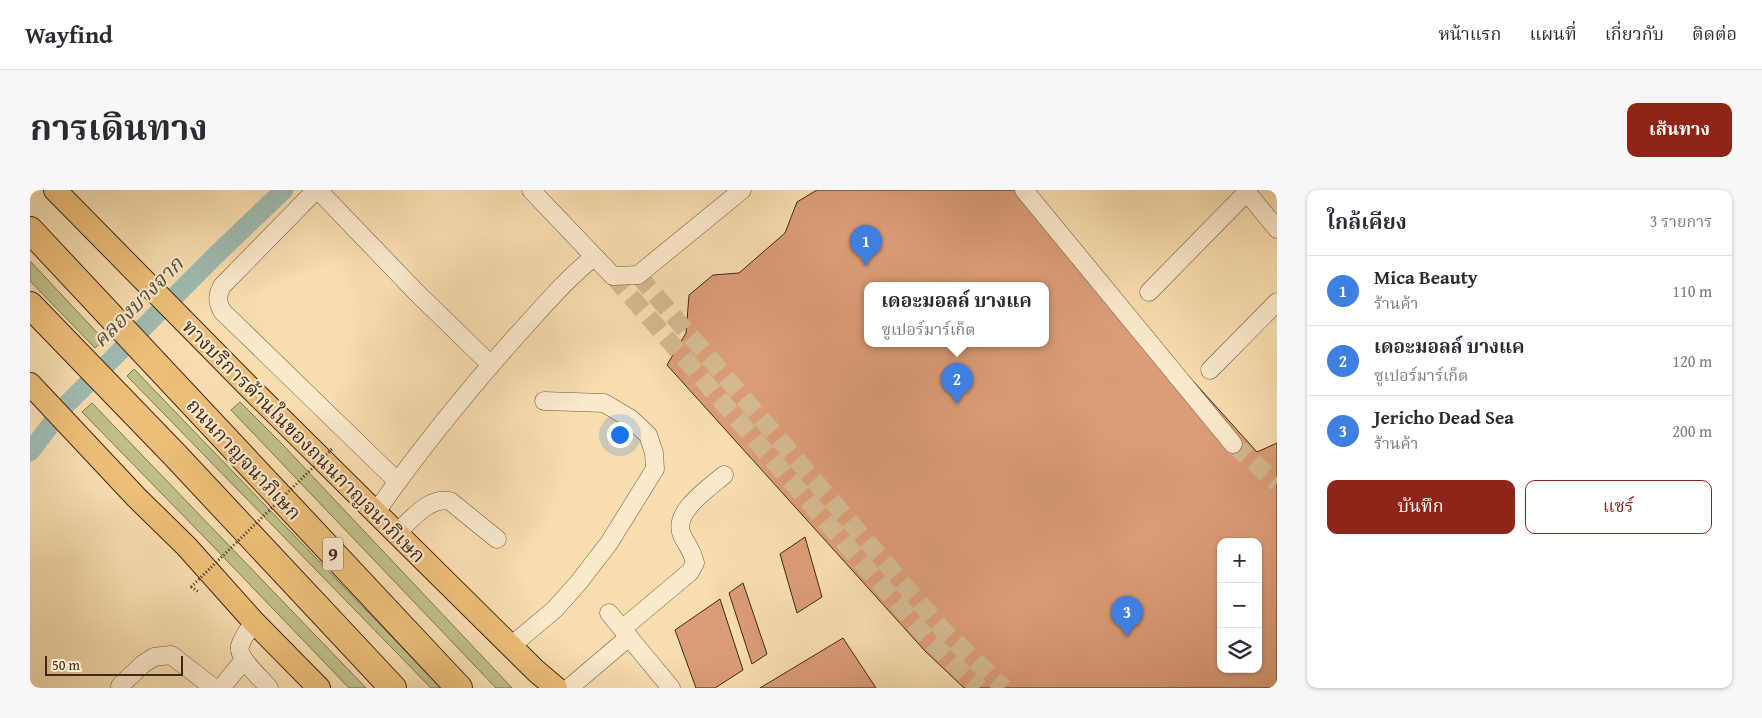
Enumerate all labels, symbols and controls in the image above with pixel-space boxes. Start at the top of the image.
text: Wayfind [25,17,113,52]
text: หน้าแรก [1438,20,1501,47]
text: แผนที่ [1529,20,1577,47]
text: เกี่ยวกับ [1605,20,1664,47]
text: ติดต่อ [1692,20,1737,47]
text: การเดินทาง [30,102,208,153]
button: เส้นทาง [1627,103,1732,157]
text: ใกล้เคียง [1327,206,1407,237]
text: 3 รายการ [1650,209,1712,233]
pin: 1 [850,225,882,266]
water label: คลองบางจาก [85,248,191,354]
text: Mica Beauty [1374,263,1478,291]
text: 1 [1339,279,1347,303]
text: 110 m [1672,279,1712,303]
popup [864,282,1049,347]
text: เดอะมอลล์ บางแค [881,286,1032,314]
text: ร้านค้า [1374,291,1418,315]
street label: ทางบริการด้านในของถนนกาญจนาภิเษก [177,314,431,568]
text: ซูเปอร์มาร์เก็ต [881,317,976,341]
text: เดอะมอลล์ บางแค [1374,332,1525,360]
text: 2 [1339,349,1347,373]
text: 120 m [1672,349,1712,373]
pin: 2 [941,363,973,404]
text: ซูเปอร์มาร์เก็ต [1374,363,1468,387]
street label: ถนนกาญจนาภิเษก [182,393,306,525]
text: Jericho Dead Sea [1374,403,1514,431]
text: 3 [1339,419,1347,443]
text: 200 m [1672,419,1712,443]
your location [607,422,633,448]
text: ร้านค้า [1374,431,1418,455]
button: บันทึก [1327,480,1515,534]
button: แชร์ [1525,480,1712,534]
road number: 9 [323,538,343,570]
map controls [1217,538,1262,673]
button: + [1217,538,1262,583]
button: − [1217,583,1262,628]
pin: 3 [1111,596,1143,637]
button: layers [1217,628,1262,673]
scale bar [45,653,182,676]
text: 50 m [52,655,80,675]

